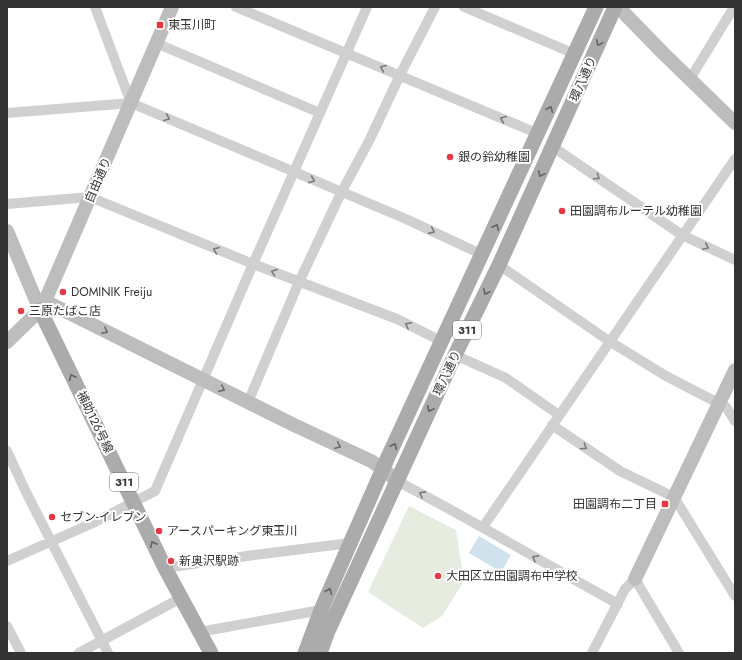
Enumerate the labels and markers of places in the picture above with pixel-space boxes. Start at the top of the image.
place label: 東玉川町 [168,16,216,34]
marker: 東玉川町 [155,20,165,30]
place label: 銀の鈴幼稚園 [458,148,530,166]
marker: 銀の鈴幼稚園 [445,152,455,162]
place label: 田園調布ルーテル幼稚園 [570,202,702,220]
marker: 田園調布ルーテル幼稚園 [557,206,567,216]
place label: DOMINIK Freiju [71,283,152,301]
marker: DOMINIK Freiju [58,287,68,297]
place label: 三原たばこ店 [29,302,101,320]
marker: 三原たばこ店 [16,306,26,316]
place label: 田園調布二丁目 [573,495,657,513]
marker: 田園調布二丁目 [660,499,670,509]
place label: セブン-イレブン [60,508,147,526]
marker: セブン-イレブン [47,512,57,522]
place label: アースパーキング東玉川 [167,522,297,540]
marker: アースパーキング東玉川 [154,526,164,536]
place label: 新奥沢駅跡 [179,552,239,570]
marker: 新奥沢駅跡 [166,556,176,566]
place label: 大田区立田園調布中学校 [446,567,578,585]
marker: 大田区立田園調布中学校 [433,571,443,581]

